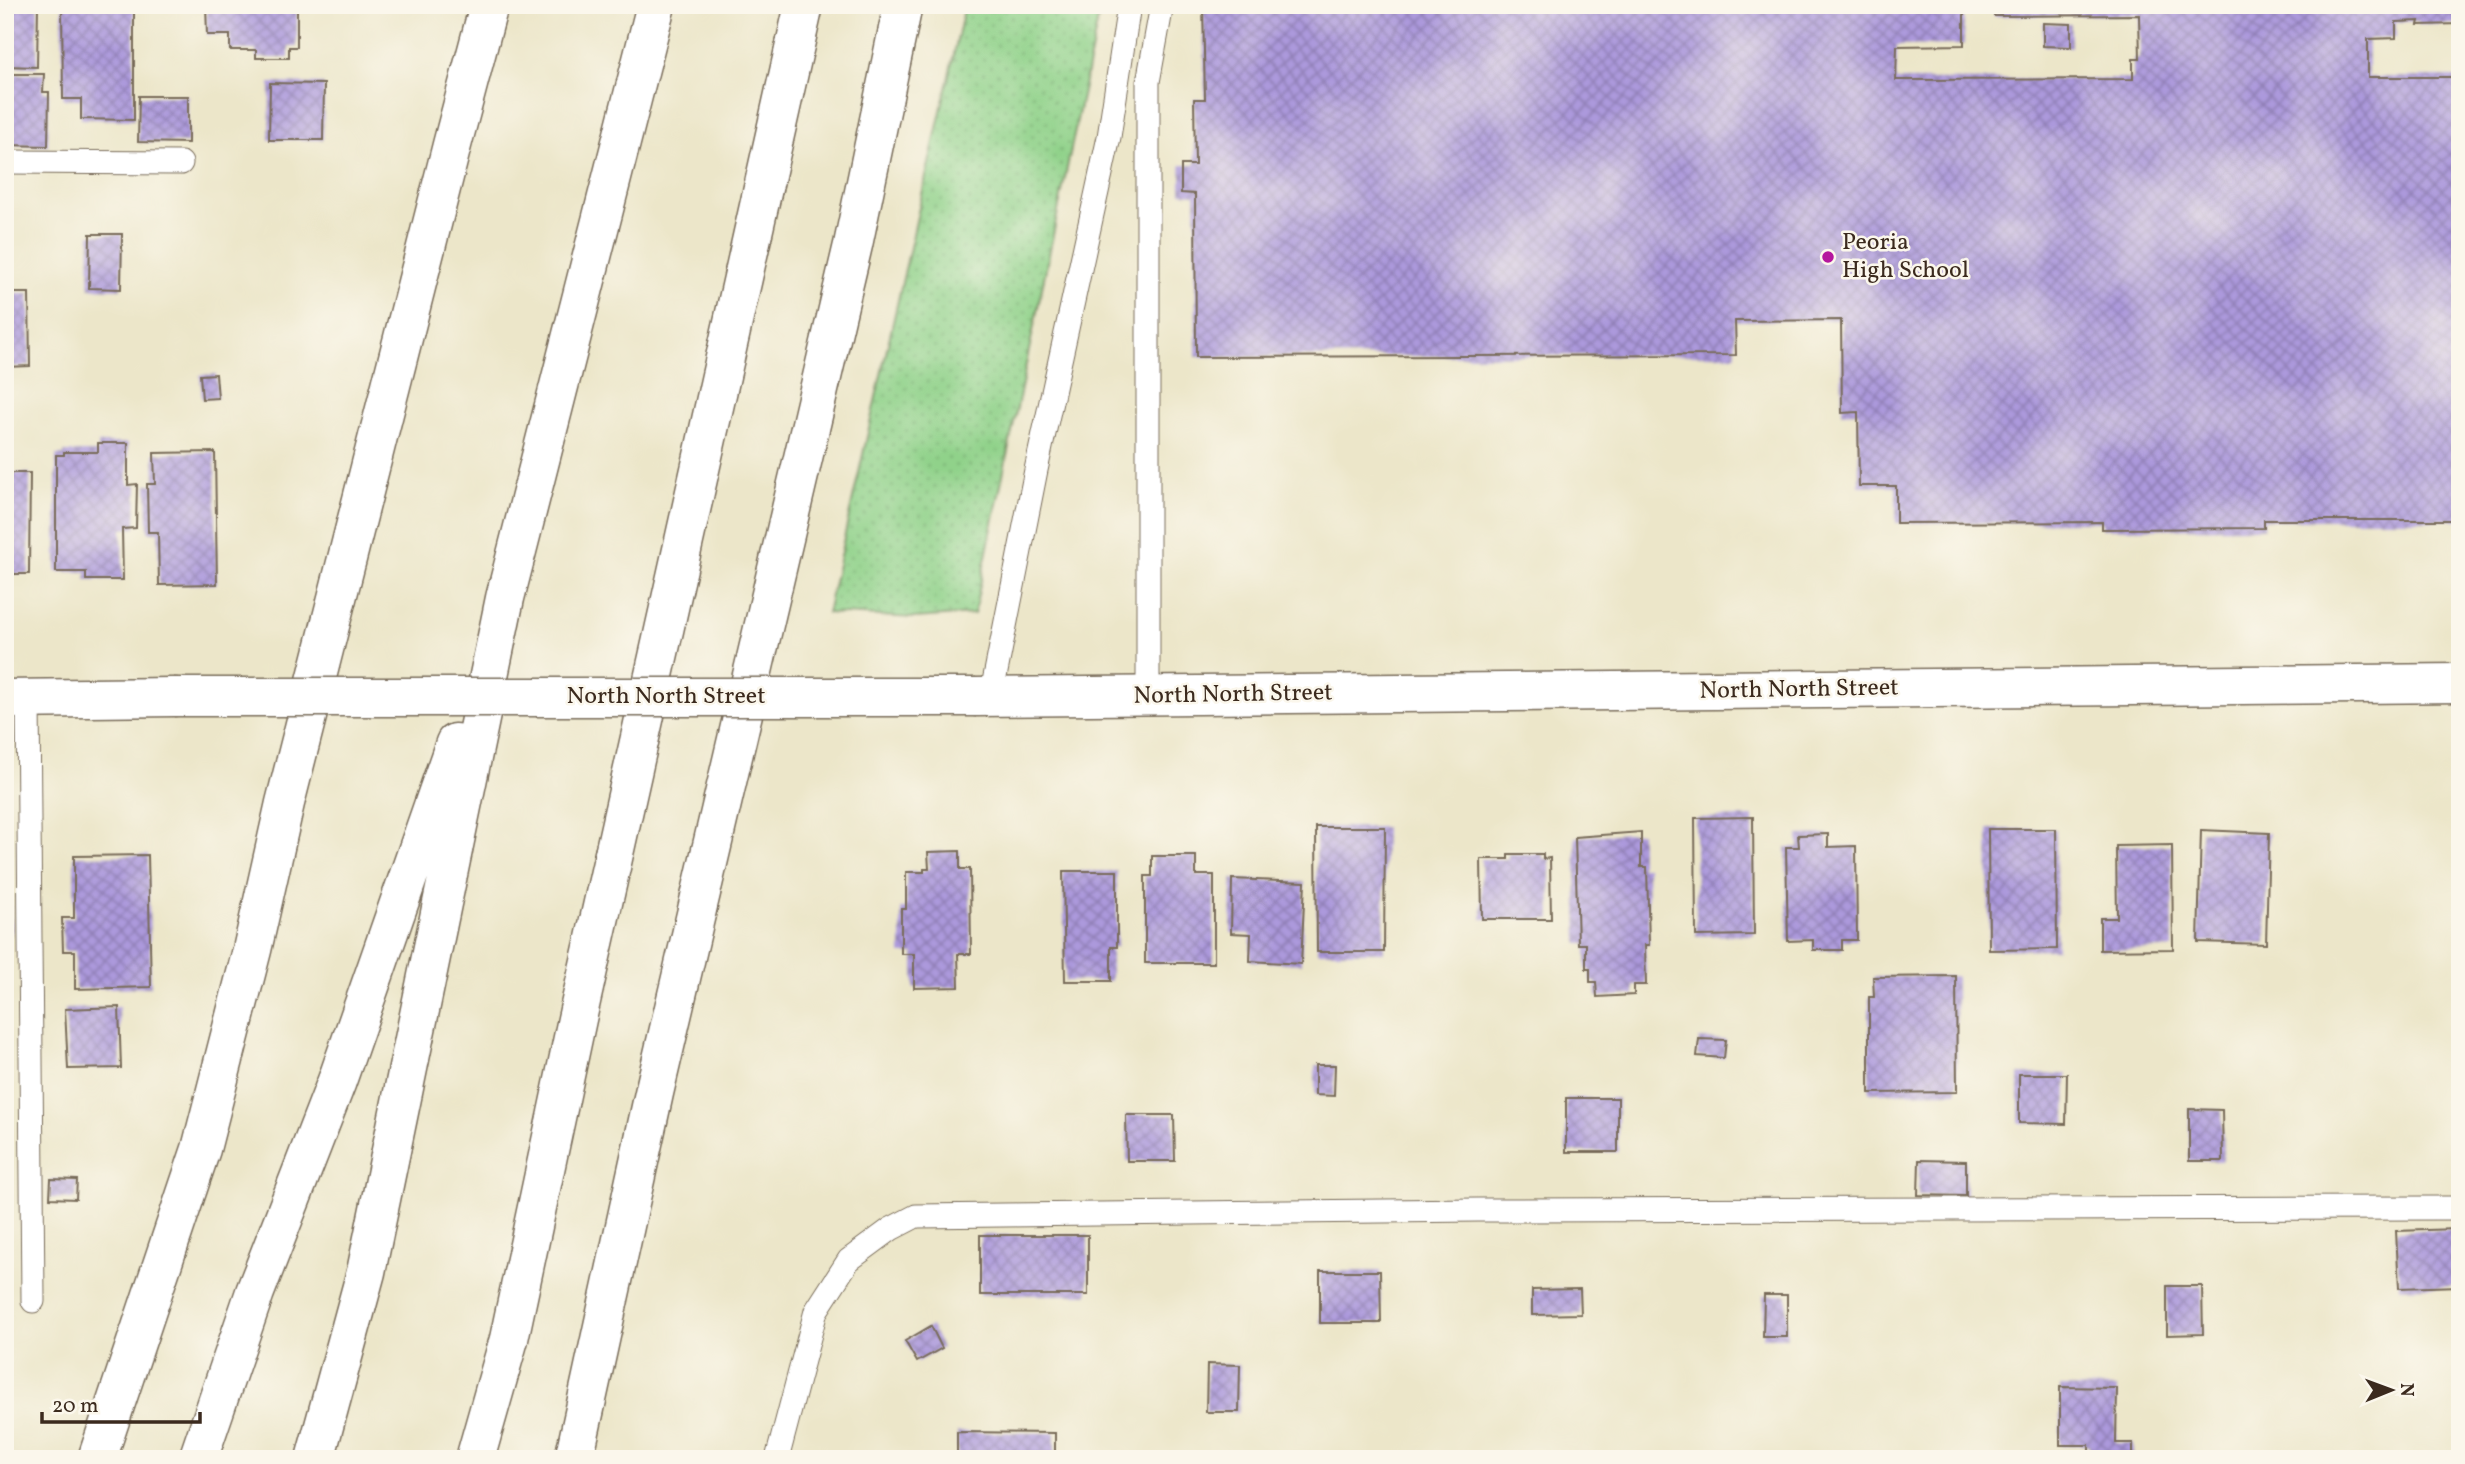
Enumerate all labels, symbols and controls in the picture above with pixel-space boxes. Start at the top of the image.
place label: Peoria High School [1842,226,1969,288]
marker: Peoria High School [1820,249,1836,265]
street label: North North Street [1699,671,1899,709]
street label: North North Street [1133,676,1333,714]
street label: North North Street [566,680,766,714]
north arrow [2356,1356,2426,1426]
scale bar [42,1380,200,1424]
text: N [2393,1383,2419,1397]
text: 20 m [52,1392,98,1421]

